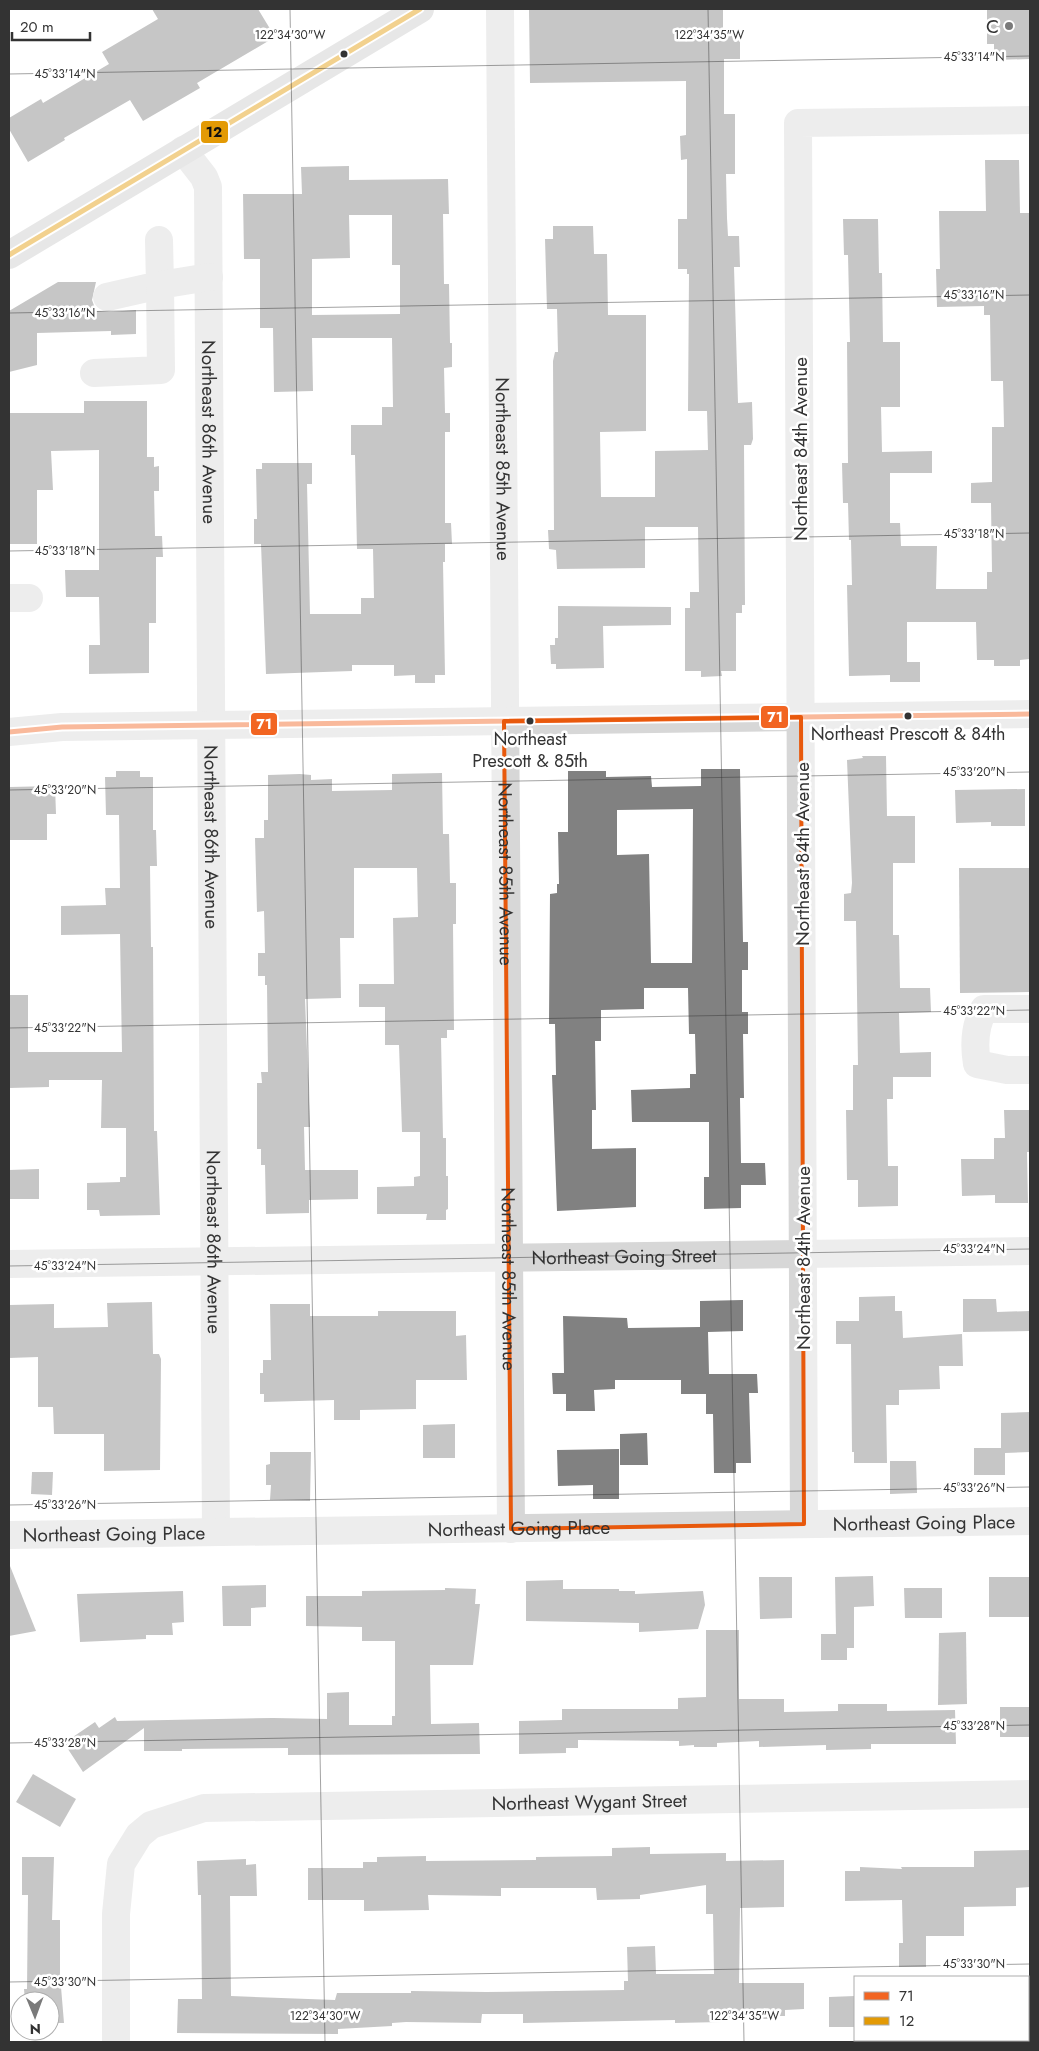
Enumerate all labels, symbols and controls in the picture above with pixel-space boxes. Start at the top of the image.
scale bar [12,10,90,42]
place label: C [986,13,999,40]
text: 20 m [20,16,54,38]
marker: C [1003,20,1015,32]
text: 122°34'30"W [255,26,325,44]
text: 122°34'35"W [674,26,744,44]
text: 45°33'14"N [944,48,1004,66]
unlabelled marker [339,49,349,59]
text: 45°33'14"N [35,65,95,83]
line badge: 12 [200,120,229,144]
text: 12 [206,122,222,142]
text: 45°33'16"N [944,286,1004,304]
text: 45°33'16"N [35,304,95,322]
street label: Northeast 86th Avenue [195,340,224,524]
street label: Northeast 84th Avenue [787,357,814,541]
street label: Northeast 85th Avenue [489,377,517,561]
text: 45°33'18"N [944,525,1004,543]
text: 45°33'18"N [35,542,95,560]
line badge: 71 [760,705,789,729]
text: 71 [767,707,783,727]
marker: Northeast Prescott & 84th [903,711,913,721]
line badge: 71 [250,712,278,736]
text: 71 [256,714,272,734]
marker: Northeast Prescott & 85th [525,716,535,726]
place label: Northeast Prescott & 84th [811,721,1005,747]
place label: Northeast Prescott & 85th [472,726,588,774]
street label: Northeast 86th Avenue [198,745,226,929]
street label: Northeast 84th Avenue [789,762,816,946]
text: 45°33'20"N [943,763,1005,781]
text: 45°33'20"N [34,781,96,799]
street label: Northeast 85th Avenue [492,782,520,966]
text: 45°33'22"N [943,1002,1005,1020]
text: 45°33'22"N [34,1019,96,1037]
street label: Northeast 86th Avenue [200,1150,228,1334]
street label: Northeast 84th Avenue [790,1166,817,1350]
street label: Northeast 85th Avenue [495,1187,523,1371]
text: 45°33'24"N [943,1240,1005,1258]
street label: Northeast Going Street [531,1241,717,1271]
text: 45°33'24"N [34,1257,96,1275]
text: 45°33'26"N [943,1479,1005,1497]
text: 45°33'26"N [34,1496,96,1514]
street label: Northeast Going Place [832,1508,1016,1537]
street label: Northeast Going Place [428,1513,611,1543]
street label: Northeast Going Place [23,1519,206,1548]
text: 45°33'28"N [943,1717,1005,1735]
text: 45°33'28"N [34,1734,96,1752]
street label: Northeast Wygant Street [491,1786,688,1817]
text: 45°33'30"N [943,1955,1005,1973]
text: 45°33'30"N [34,1973,96,1991]
legend [854,1976,1029,2041]
text: 71 [899,1985,914,2007]
north arrow [10,1991,60,2041]
text: 122°34'30"W [290,2007,360,2025]
text: 122°34'35"W [709,2007,779,2025]
text: 12 [899,2010,914,2032]
text: N [29,2019,41,2039]

